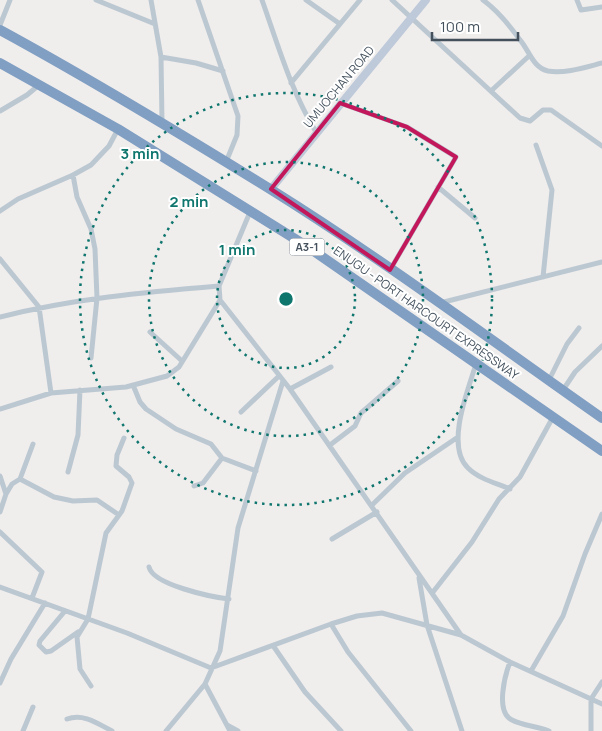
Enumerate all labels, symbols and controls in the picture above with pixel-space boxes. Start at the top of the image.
scale bar [432,10,518,42]
text: 100 m [440,16,480,37]
street label: UMUOCHAN ROAD [299,42,378,131]
text: 3 min [121,143,159,164]
text: 2 min [169,191,209,212]
road number: A3-1 [290,238,324,256]
text: 1 min [219,239,255,260]
street label: ENUGU - PORT HARCOURT EXPRESSWAY [330,242,523,384]
centre of rings [277,290,295,308]

